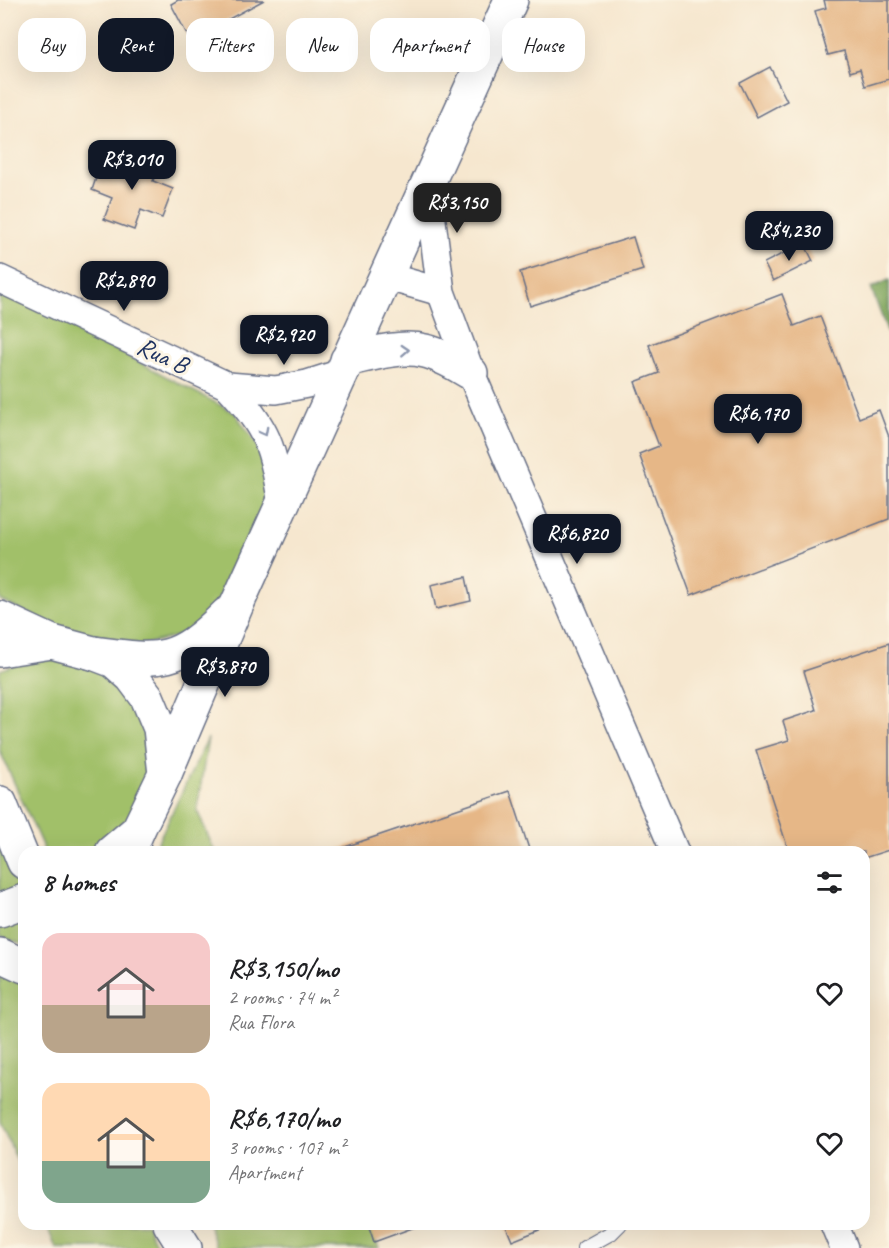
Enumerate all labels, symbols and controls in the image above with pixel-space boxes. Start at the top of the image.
chip: Buy [18,18,86,72]
chip: Rent [98,18,174,72]
chip: Filters [186,18,274,72]
chip: New [286,18,358,72]
chip: Apartment [370,18,490,72]
chip: House [502,18,585,72]
pin: R$3,010 [77,140,187,191]
text: R$3,010 [102,147,162,172]
pin: R$3,150 [402,183,512,234]
text: R$3,150 [427,190,487,215]
pin: R$4,230 [734,211,844,262]
text: R$4,230 [759,218,819,243]
pin: R$2,890 [69,261,179,312]
text: R$2,890 [94,268,154,293]
pin: R$2,920 [229,315,339,366]
text: R$2,920 [254,322,314,347]
street label: Rua B [132,329,195,382]
one-way arrow [400,344,409,357]
pin: R$6,170 [703,394,813,445]
text: R$6,170 [728,401,788,426]
one-way arrow [257,426,268,436]
pin: R$6,820 [522,514,632,565]
text: R$6,820 [547,521,607,546]
pin: R$3,870 [170,647,280,698]
text: R$3,870 [195,654,255,679]
text: 8 homes [42,866,115,899]
icon: filters [813,866,846,899]
text: R$3,150/mo [228,952,339,985]
icon: home [90,957,162,1029]
icon: heart [813,977,846,1010]
text: 2 rooms · 74 m² [228,985,336,1010]
text: Rua Flora [228,1010,294,1035]
text: R$6,170/mo [228,1102,340,1135]
icon: home [90,1107,162,1179]
icon: heart [813,1127,846,1160]
text: 3 rooms · 107 m² [228,1135,345,1160]
text: Apartment [228,1160,301,1185]

